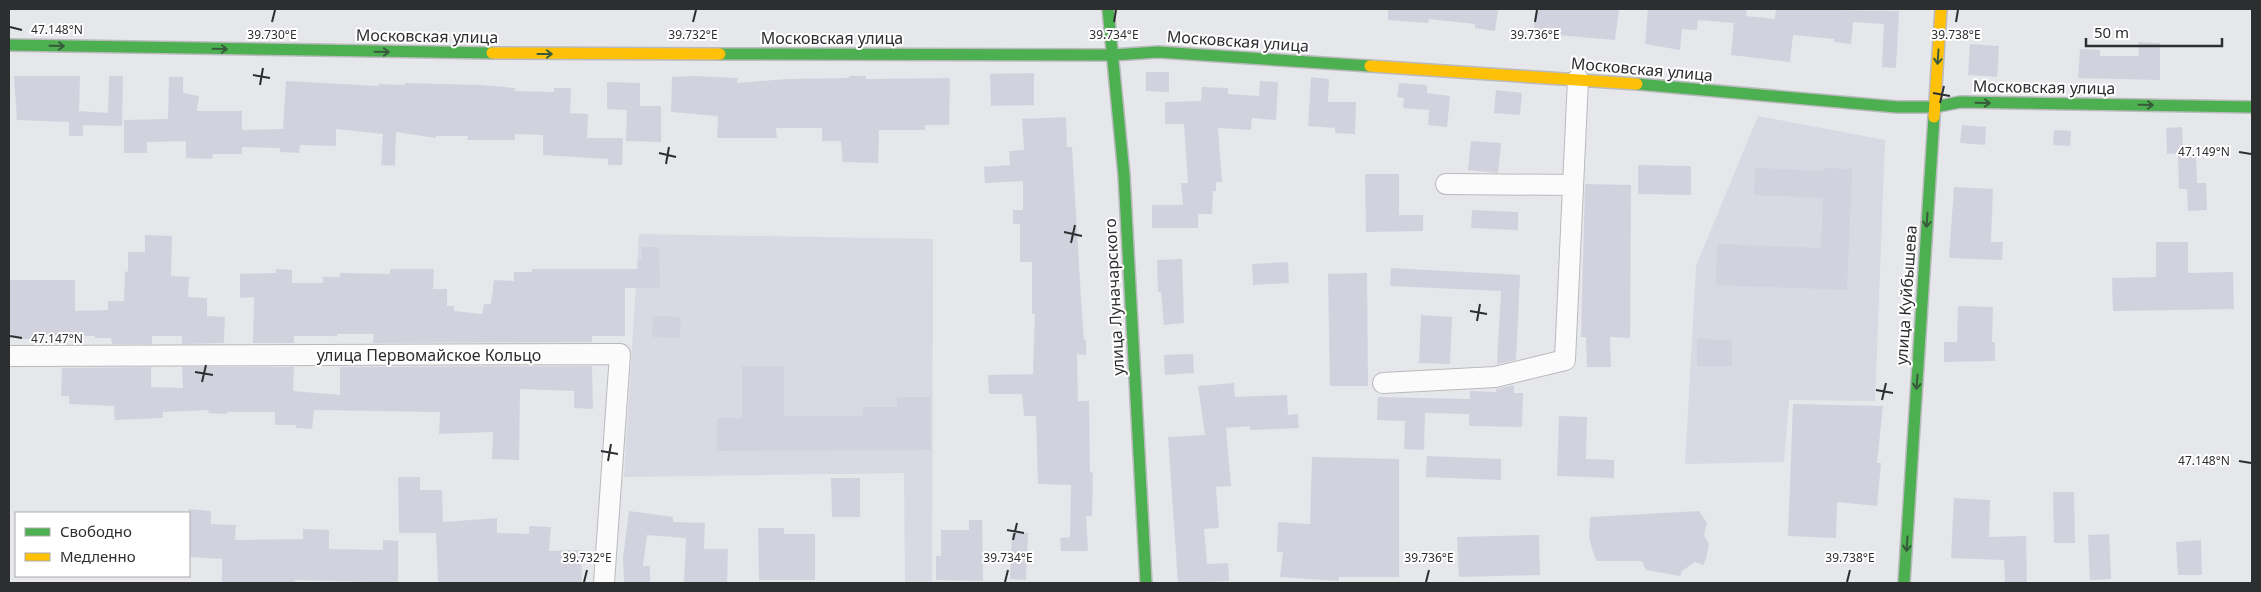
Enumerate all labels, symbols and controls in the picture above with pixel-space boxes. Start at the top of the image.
scale bar [2086,15,2222,47]
text: 47.148°N [31,21,83,38]
text: 50 m [2094,22,2129,42]
street label: Московская улица [356,24,498,48]
street label: Московская улица [1166,25,1310,57]
text: 39.730°E [247,26,297,43]
text: 39.732°E [668,26,718,43]
text: 39.734°E [1089,26,1139,43]
text: 39.736°E [1510,26,1560,43]
text: 39.738°E [1931,26,1981,43]
street label: Московская улица [761,27,903,49]
one-way arrow [49,41,65,51]
one-way arrow [212,44,228,54]
one-way arrow [374,47,390,57]
one-way arrow [536,49,553,59]
one-way arrow [1933,49,1942,65]
street label: Московская улица [1570,52,1714,86]
street label: Московская улица [1973,75,2115,99]
one-way arrow [1975,98,1991,107]
one-way arrow [2137,100,2153,110]
text: 47.149°N [2178,143,2230,160]
one-way arrow [1923,211,1932,227]
street label: улица Луначарского [1099,218,1129,376]
street label: улица Куйбышева [1890,224,1922,366]
text: 47.147°N [31,330,83,347]
street label: улица Первомайское Кольцо [317,344,541,366]
one-way arrow [1913,373,1922,389]
text: 47.148°N [2178,452,2230,469]
legend [15,512,190,577]
text: Свободно [60,521,132,541]
one-way arrow [1902,536,1911,552]
text: Медленно [60,546,136,566]
text: 39.732°E [562,549,612,566]
text: 39.734°E [983,549,1033,566]
text: 39.736°E [1404,549,1454,566]
text: 39.738°E [1825,549,1875,566]

